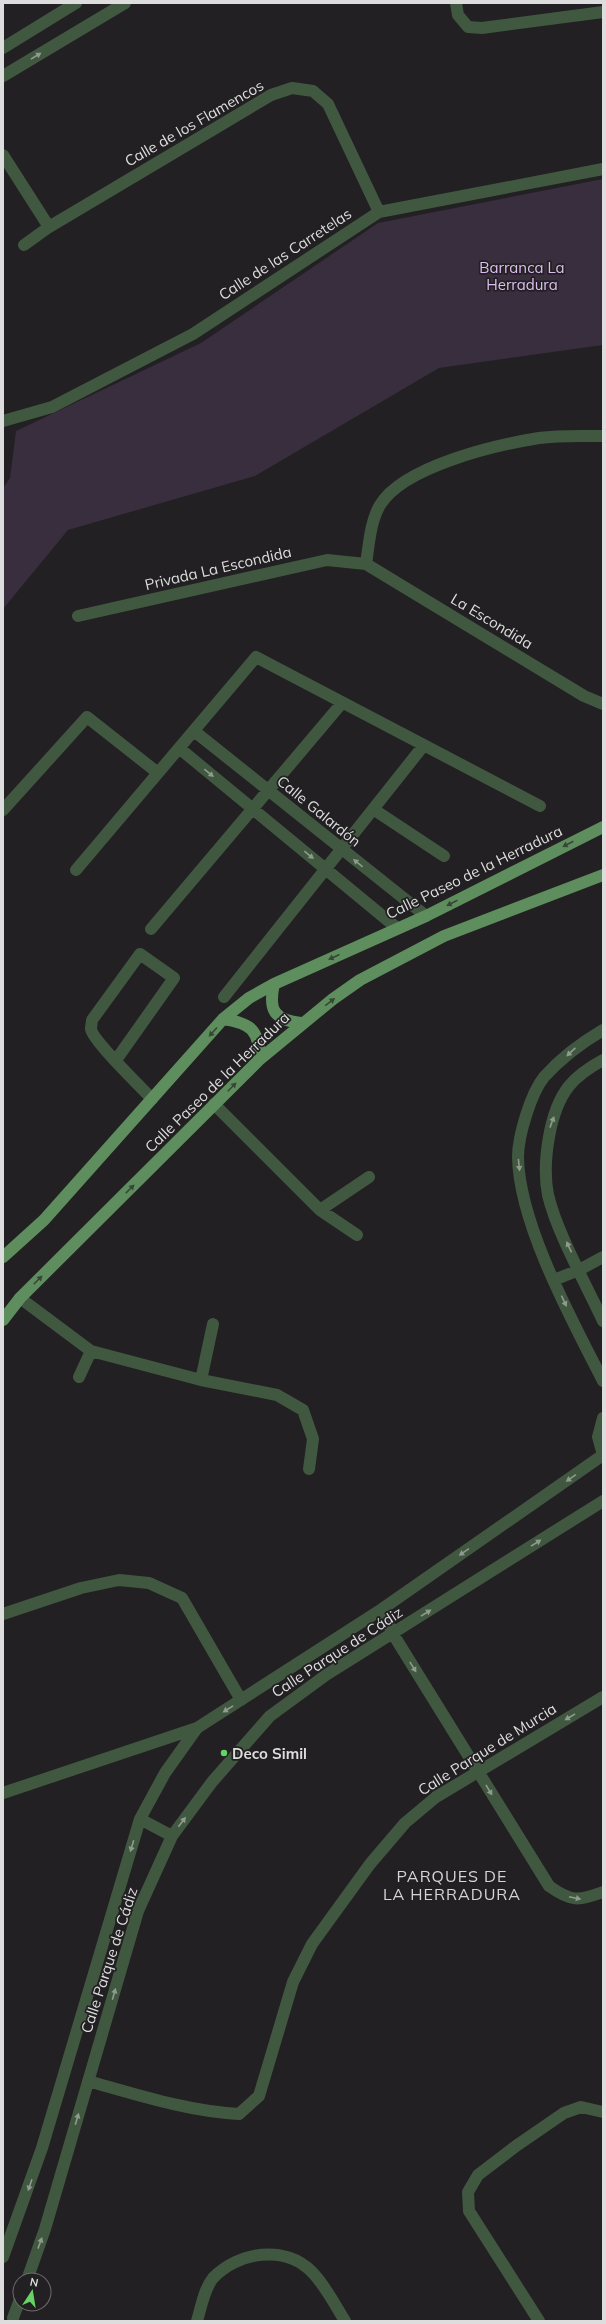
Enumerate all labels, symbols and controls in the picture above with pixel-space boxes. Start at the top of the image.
one-way arrow [31,52,41,60]
street label: Calle de los Flamencos [121,75,267,171]
street label: Calle de las Carretelas [215,204,355,304]
park label: Barranca La Herradura [479,258,565,294]
street label: Privada La Escondida [143,542,293,594]
street label: La Escondida [447,589,537,653]
one-way arrow [203,769,214,777]
street label: Calle Galardón [273,771,365,851]
street label: Calle Paseo de la Herradura [383,821,565,923]
one-way arrow [562,841,574,848]
one-way arrow [304,851,315,860]
one-way arrow [352,859,363,867]
one-way arrow [446,899,458,906]
one-way arrow [327,954,339,960]
one-way arrow [324,997,335,1006]
street label: Calle Paseo de la Herradura [141,1008,293,1156]
one-way arrow [208,1026,217,1037]
one-way arrow [566,1047,576,1057]
one-way arrow [227,1082,237,1092]
one-way arrow [550,1116,556,1128]
one-way arrow [516,1159,522,1171]
one-way arrow [125,1184,135,1193]
one-way arrow [566,1242,572,1253]
one-way arrow [33,1275,43,1285]
one-way arrow [561,1295,567,1307]
one-way arrow [566,1474,576,1482]
one-way arrow [530,1540,542,1547]
one-way arrow [459,1548,470,1556]
street label: Calle Parque de Cádiz [268,1602,406,1701]
one-way arrow [421,1609,431,1617]
one-way arrow [410,1661,417,1673]
street label: Calle Parque de Murcia [414,1699,560,1799]
one-way arrow [222,1705,233,1713]
one-way arrow [564,1714,576,1721]
place label: Deco Simil [232,1744,307,1763]
marker: Deco Simil [219,1748,229,1758]
one-way arrow [485,1784,492,1796]
one-way arrow [178,1817,186,1828]
one-way arrow [129,1840,135,1852]
district label: PARQUES DE LA HERRADURA [383,1866,521,1904]
street label: Calle Parque de Cádiz [76,1884,142,2035]
one-way arrow [569,1896,581,1902]
one-way arrow [111,1988,117,2000]
one-way arrow [74,2112,80,2124]
one-way arrow [26,2179,32,2191]
one-way arrow [37,2237,43,2249]
north arrow [12,2272,52,2312]
text: N [29,2275,40,2290]

